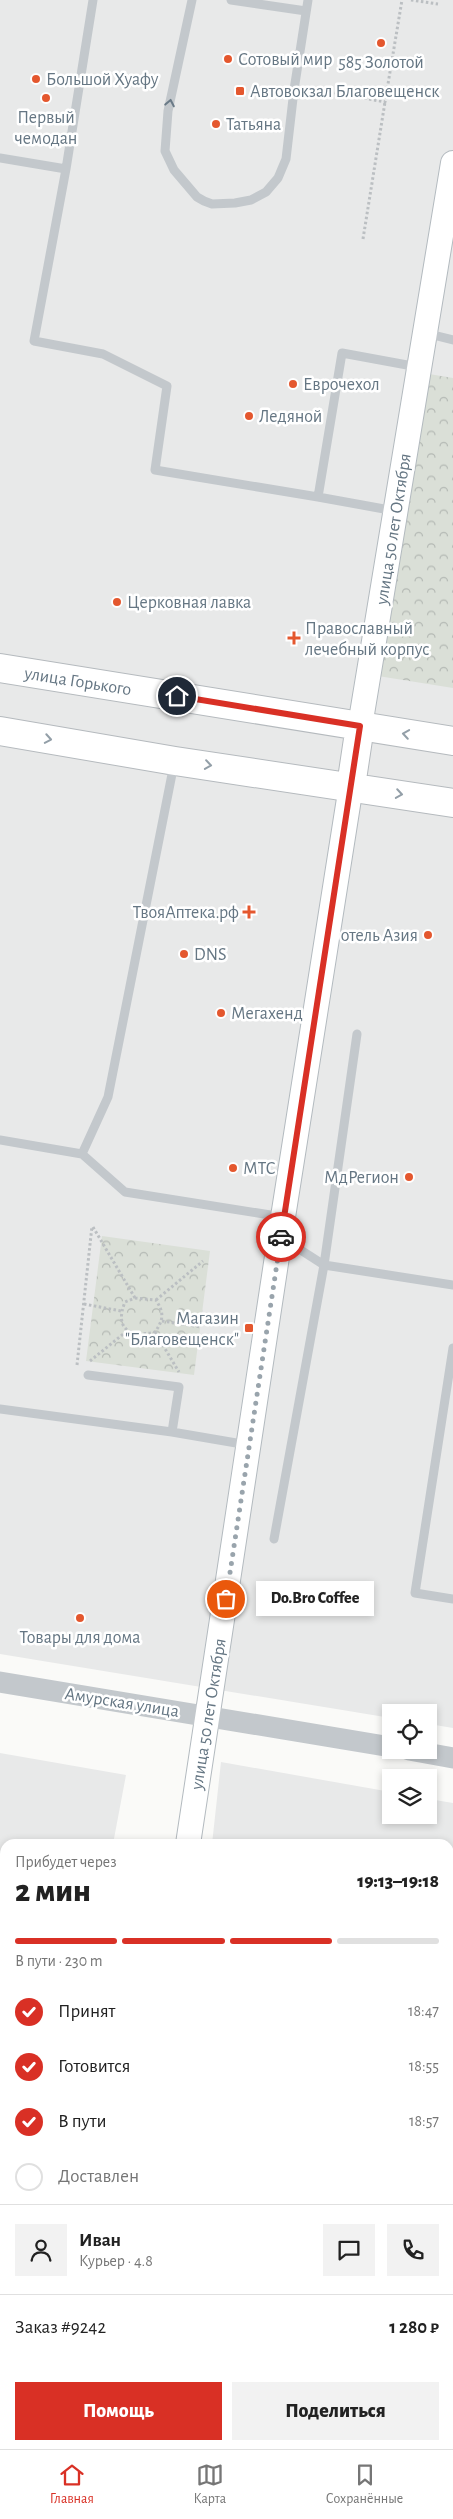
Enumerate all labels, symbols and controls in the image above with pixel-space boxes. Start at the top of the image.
marker: 585 Золотой [375,37,387,49]
place label: Сотовый мир [238,51,332,69]
marker: Сотовый мир [222,53,234,65]
place label: 585 Золотой [338,54,424,72]
place label: Большой Хуафу [46,71,159,89]
marker: Большой Хуафу [30,73,42,85]
place label: Автовокзал Благовещенск [250,83,440,101]
marker: Автовокзал Благовещенск [234,85,246,97]
marker: Первый чемодан [40,92,52,104]
one-way arrow [164,99,175,107]
place label: Первый чемодан [15,109,77,148]
place label: Татьяна [226,116,281,134]
marker: Татьяна [210,118,222,130]
place label: Еврочехол [303,376,380,394]
marker: Еврочехол [287,378,299,390]
place label: Ледяной [259,408,322,426]
marker: Ледяной [243,410,255,422]
street label: улица 50 лет Октября [372,452,415,607]
place label: Церковная лавка [127,594,251,612]
marker: Церковная лавка [111,596,123,608]
place label: Православный лечебный корпус [305,620,429,659]
marker: Православный лечебный корпус [287,631,301,645]
street label: улица Горького [22,664,133,699]
pin [156,675,198,717]
icon: home [163,682,191,710]
one-way arrow [402,729,410,740]
one-way arrow [44,733,52,743]
one-way arrow [204,760,213,770]
one-way arrow [395,789,404,799]
place label: ТвояАптека.рф [133,904,239,922]
marker: ТвояАптека.рф [243,906,255,918]
place label: отель Азия [341,927,418,945]
marker: отель Азия [422,929,434,941]
place label: DNS [194,946,226,964]
marker: DNS [178,948,190,960]
place label: Мегахенд [231,1005,303,1023]
marker: Мегахенд [215,1007,227,1019]
place label: МТС [243,1160,276,1178]
marker: МТС [227,1162,239,1174]
place label: МдРегион [324,1169,399,1187]
marker: МдРегион [403,1171,415,1183]
courier [256,1212,306,1262]
icon: car [267,1223,295,1251]
place label: Магазин "Благовещенск" [125,1310,239,1349]
marker: Магазин "Благовещенск" [243,1322,255,1334]
pin [205,1578,247,1620]
callout: Do.Bro Coffee [256,1582,374,1616]
icon: bag [212,1585,240,1613]
text: Do.Bro Coffee [271,1590,359,1606]
marker: Товары для дома [74,1612,86,1624]
place label: Товары для дома [19,1629,141,1647]
street label: улица 50 лет Октября [187,1637,230,1792]
street label: Амурская улица [63,1685,180,1721]
map controls [382,1704,437,1824]
button: locate [382,1704,437,1759]
button: layers [382,1769,437,1824]
text: Прибудет через [15,1854,117,1870]
text: 19:13–19:18 [357,1872,439,1891]
text: 2 мин [15,1875,91,1907]
text: В пути · 230 m [15,1953,103,1969]
icon: check [15,1998,43,2026]
text: Принят [58,2002,115,2021]
text: 18:47 [408,2003,439,2019]
icon: check [15,2053,43,2081]
text: Готовится [58,2057,131,2076]
text: 18:55 [409,2058,439,2074]
icon: check [15,2108,43,2136]
text: В пути [58,2112,107,2131]
text: 18:57 [409,2113,439,2129]
text: Доставлен [58,2167,139,2186]
button: person [15,2224,67,2276]
button: chat [323,2224,375,2276]
button: phone [387,2224,439,2276]
text: Иван [79,2231,121,2250]
text: Курьер · 4.8 [79,2253,153,2269]
text: Заказ #9242 [15,2318,106,2337]
text: 1 280 ₽ [389,2318,439,2337]
button: Помощь [15,2382,222,2440]
button: Поделиться [232,2382,439,2440]
tab: Главная [50,2461,94,2508]
tab: Карта [193,2461,226,2508]
tab: Сохранённые [326,2461,403,2508]

